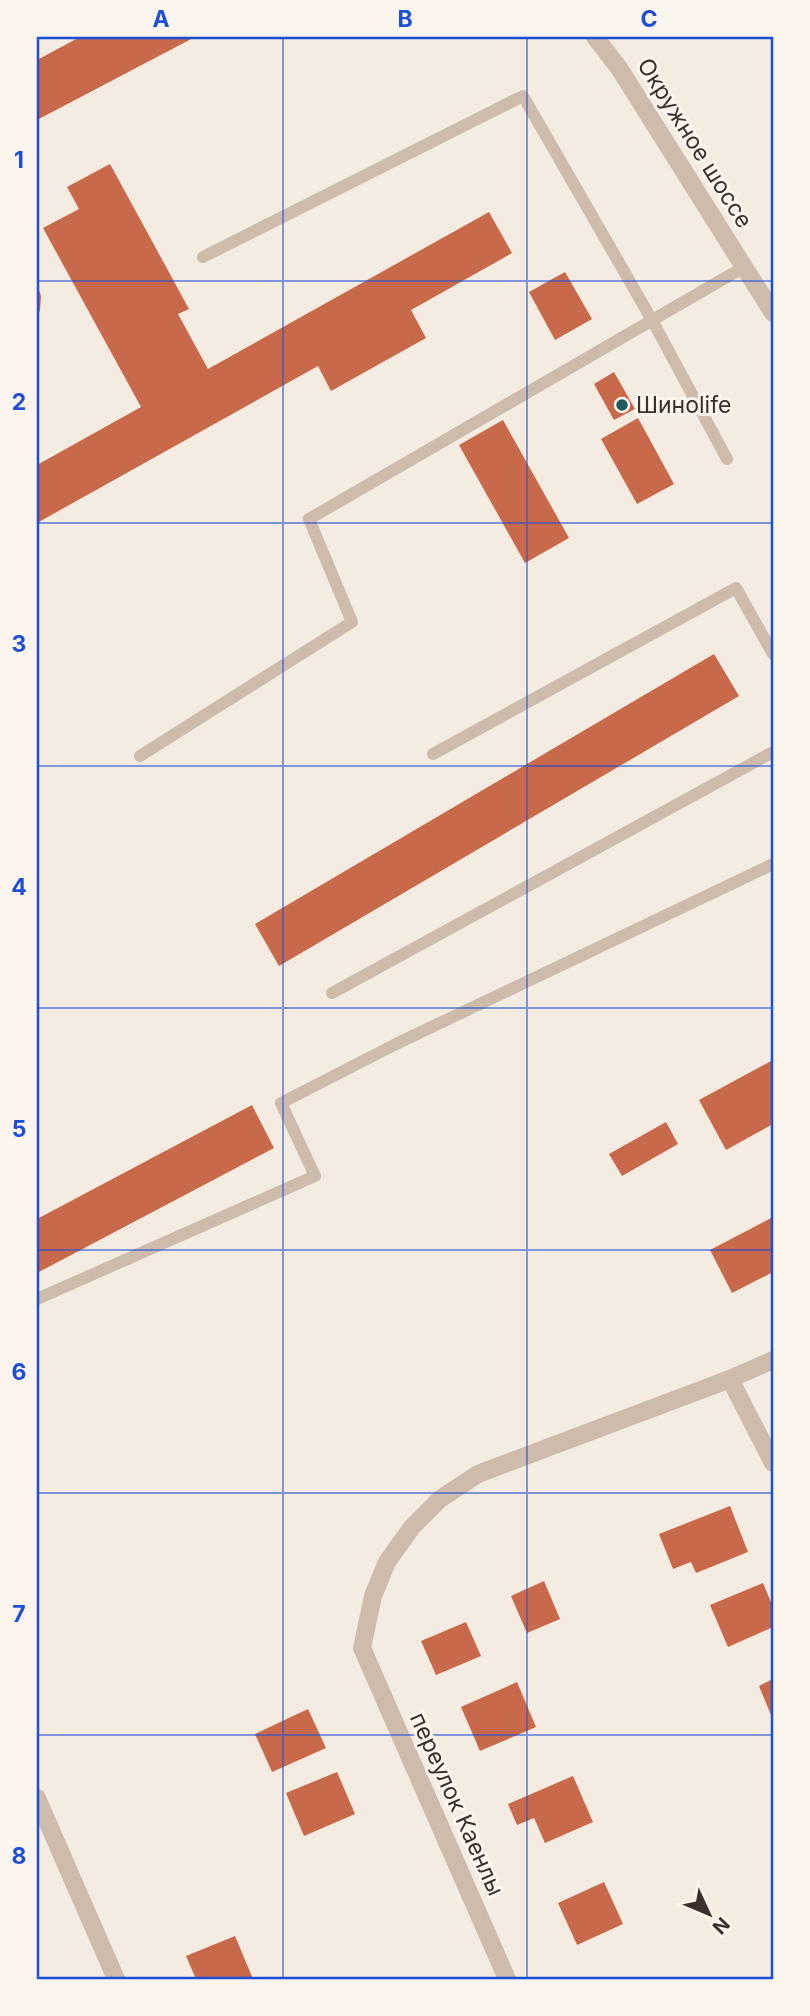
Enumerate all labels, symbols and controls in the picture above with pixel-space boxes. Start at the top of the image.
text: A [152,5,170,33]
text: B [397,5,413,33]
text: C [640,5,658,33]
street label: Окружное шоссе [631,53,759,233]
text: 1 [14,146,24,174]
text: 2 [12,388,26,416]
place label: Шиноlife [636,391,731,419]
marker: Шиноlife [614,397,630,413]
text: 3 [12,630,26,658]
text: 4 [11,873,27,901]
text: 5 [12,1115,26,1143]
text: 6 [12,1358,26,1386]
text: 7 [12,1600,26,1628]
street label: переулок Каенлы [404,1708,510,1900]
text: 8 [12,1842,26,1870]
north arrow [674,1880,744,1950]
text: N [708,1912,734,1939]

